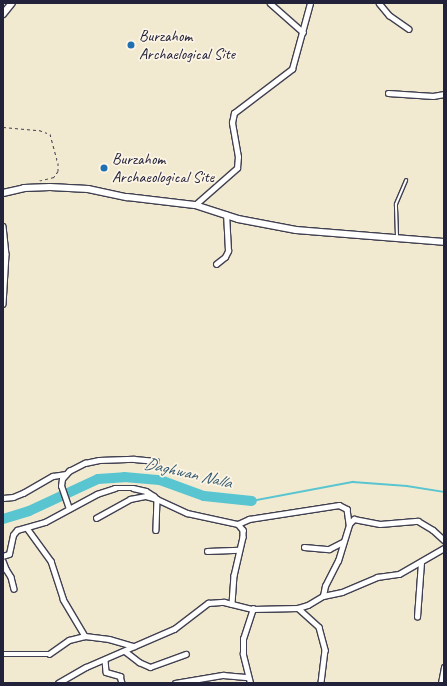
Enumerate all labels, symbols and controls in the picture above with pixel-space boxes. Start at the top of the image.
place label: Burzahom Archaelogical Site [139,26,235,64]
marker: Burzahom Archaelogical Site [126,40,136,50]
place label: Burzahom Archaeological Site [112,149,214,187]
marker: Burzahom Archaeological Site [99,163,109,173]
water label: Daghwan Nalla [143,453,233,493]

